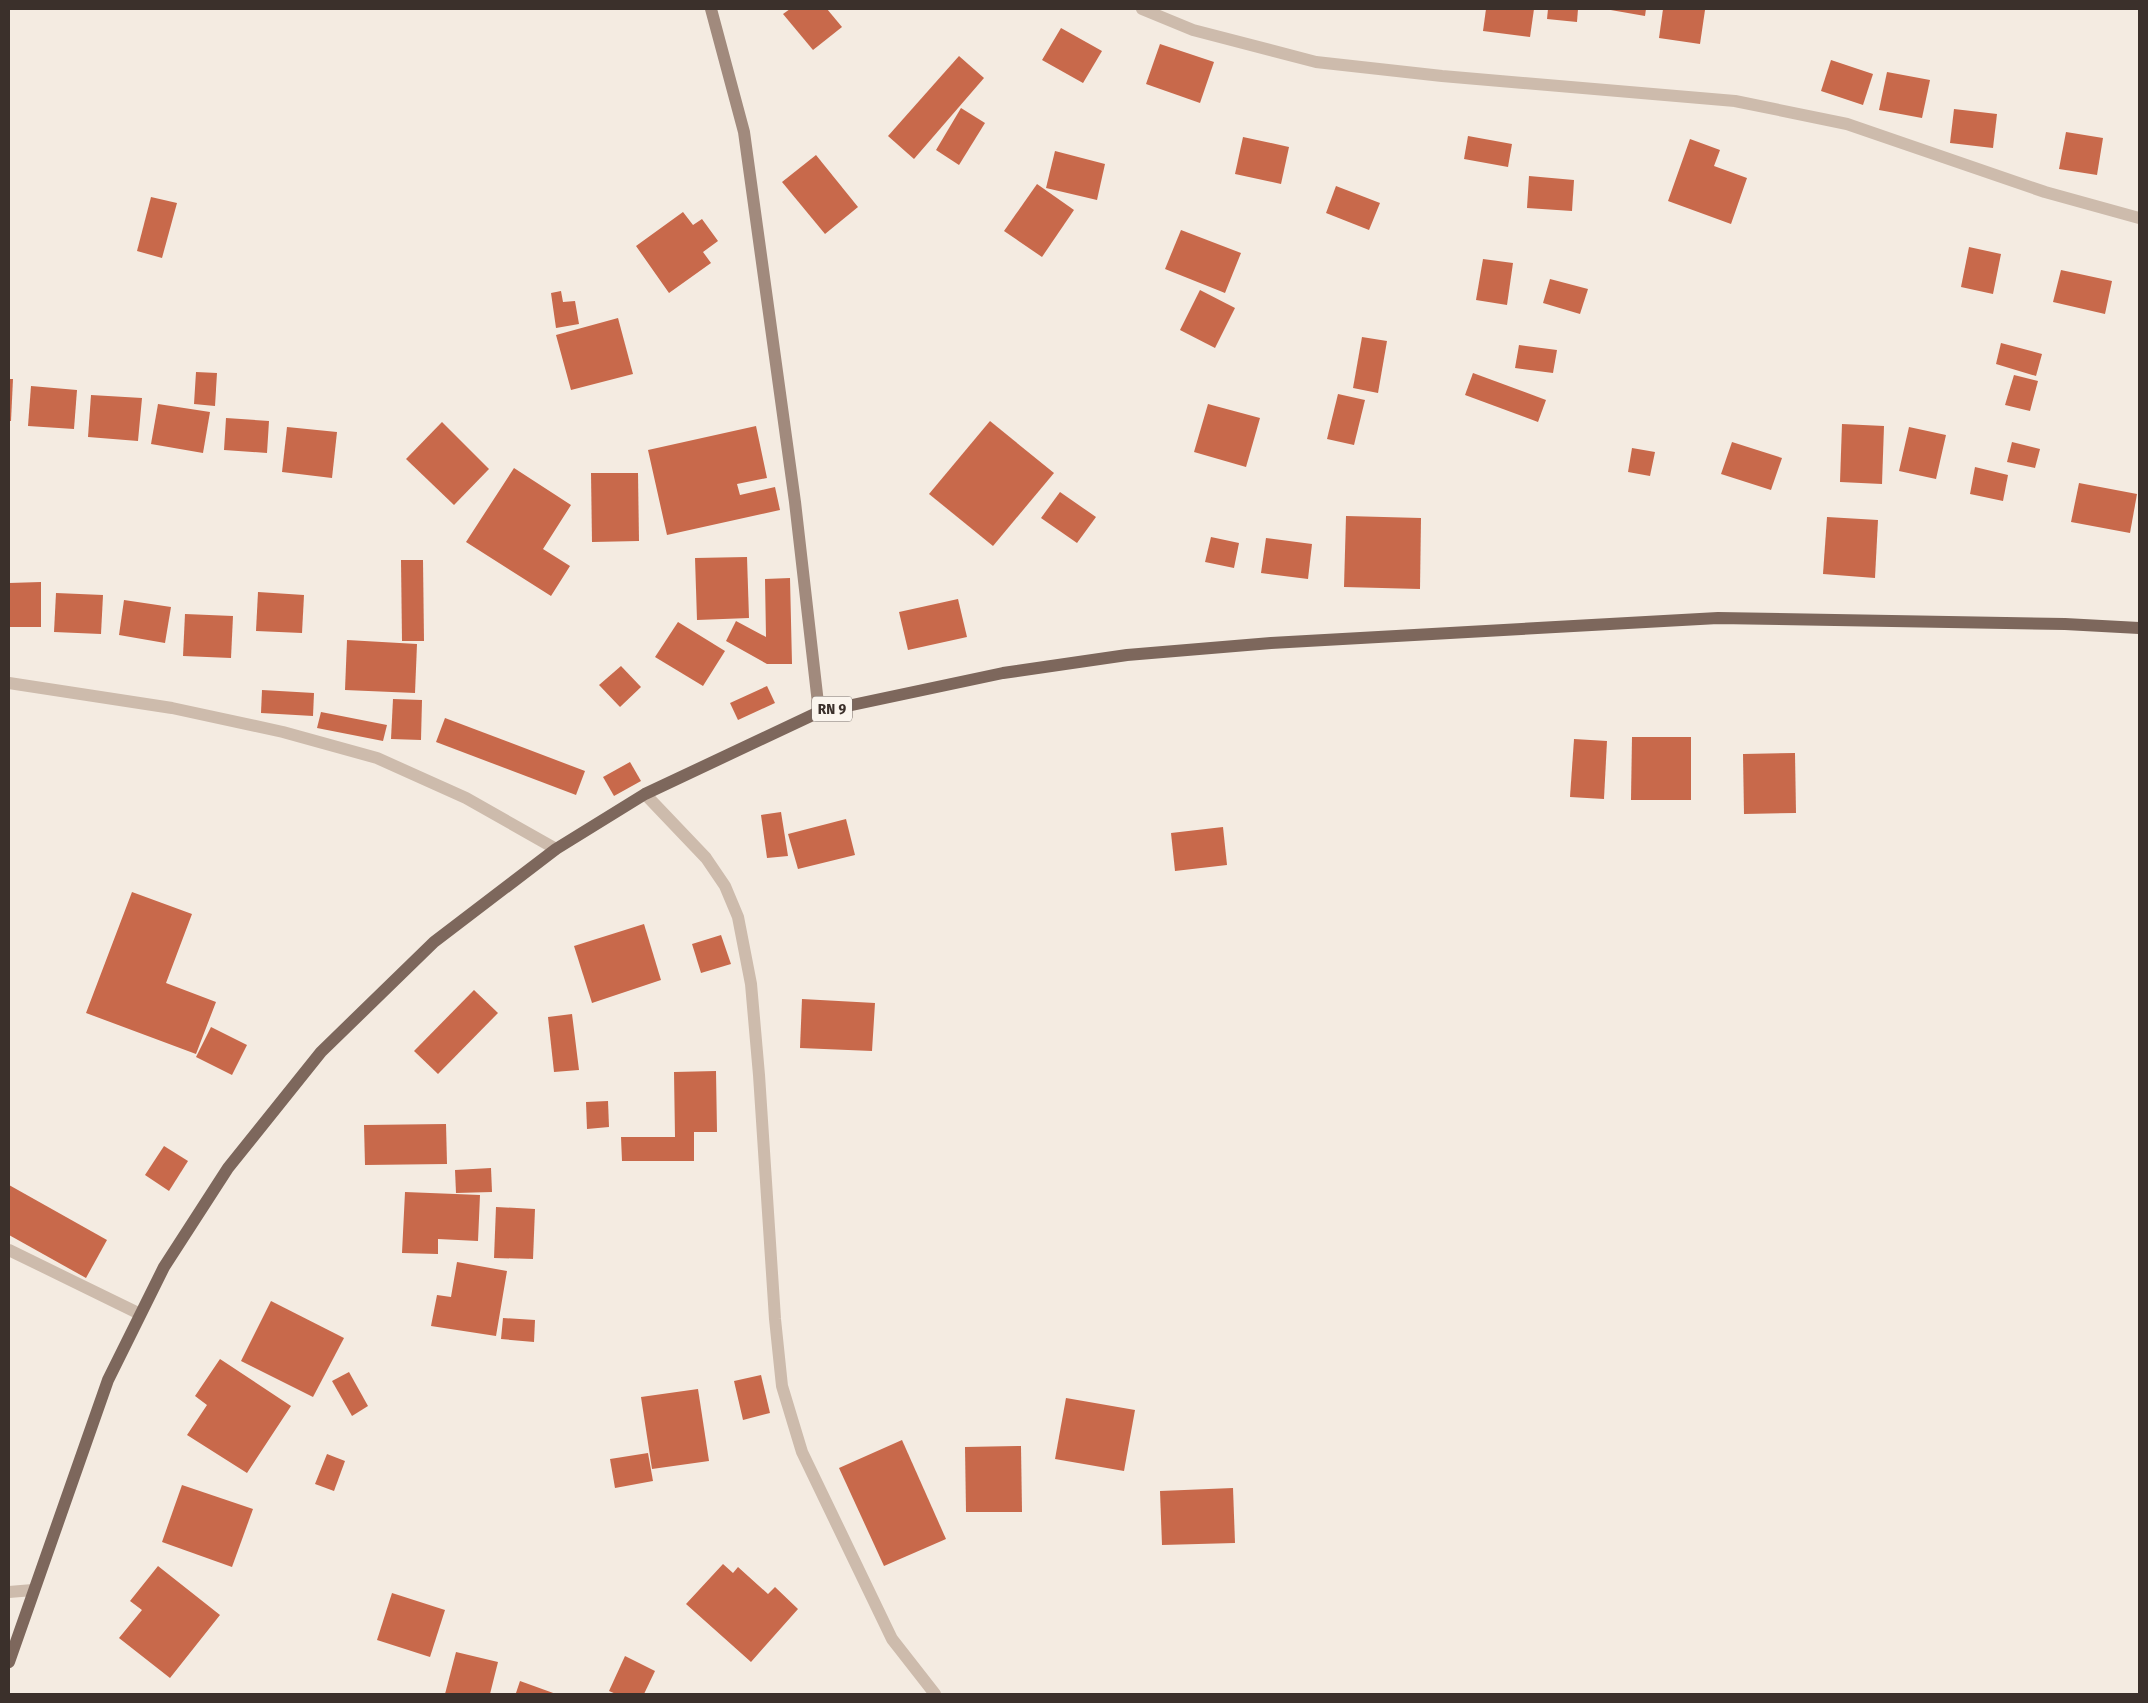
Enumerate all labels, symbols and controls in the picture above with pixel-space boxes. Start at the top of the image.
road number: RN 9 [812,696,852,722]

